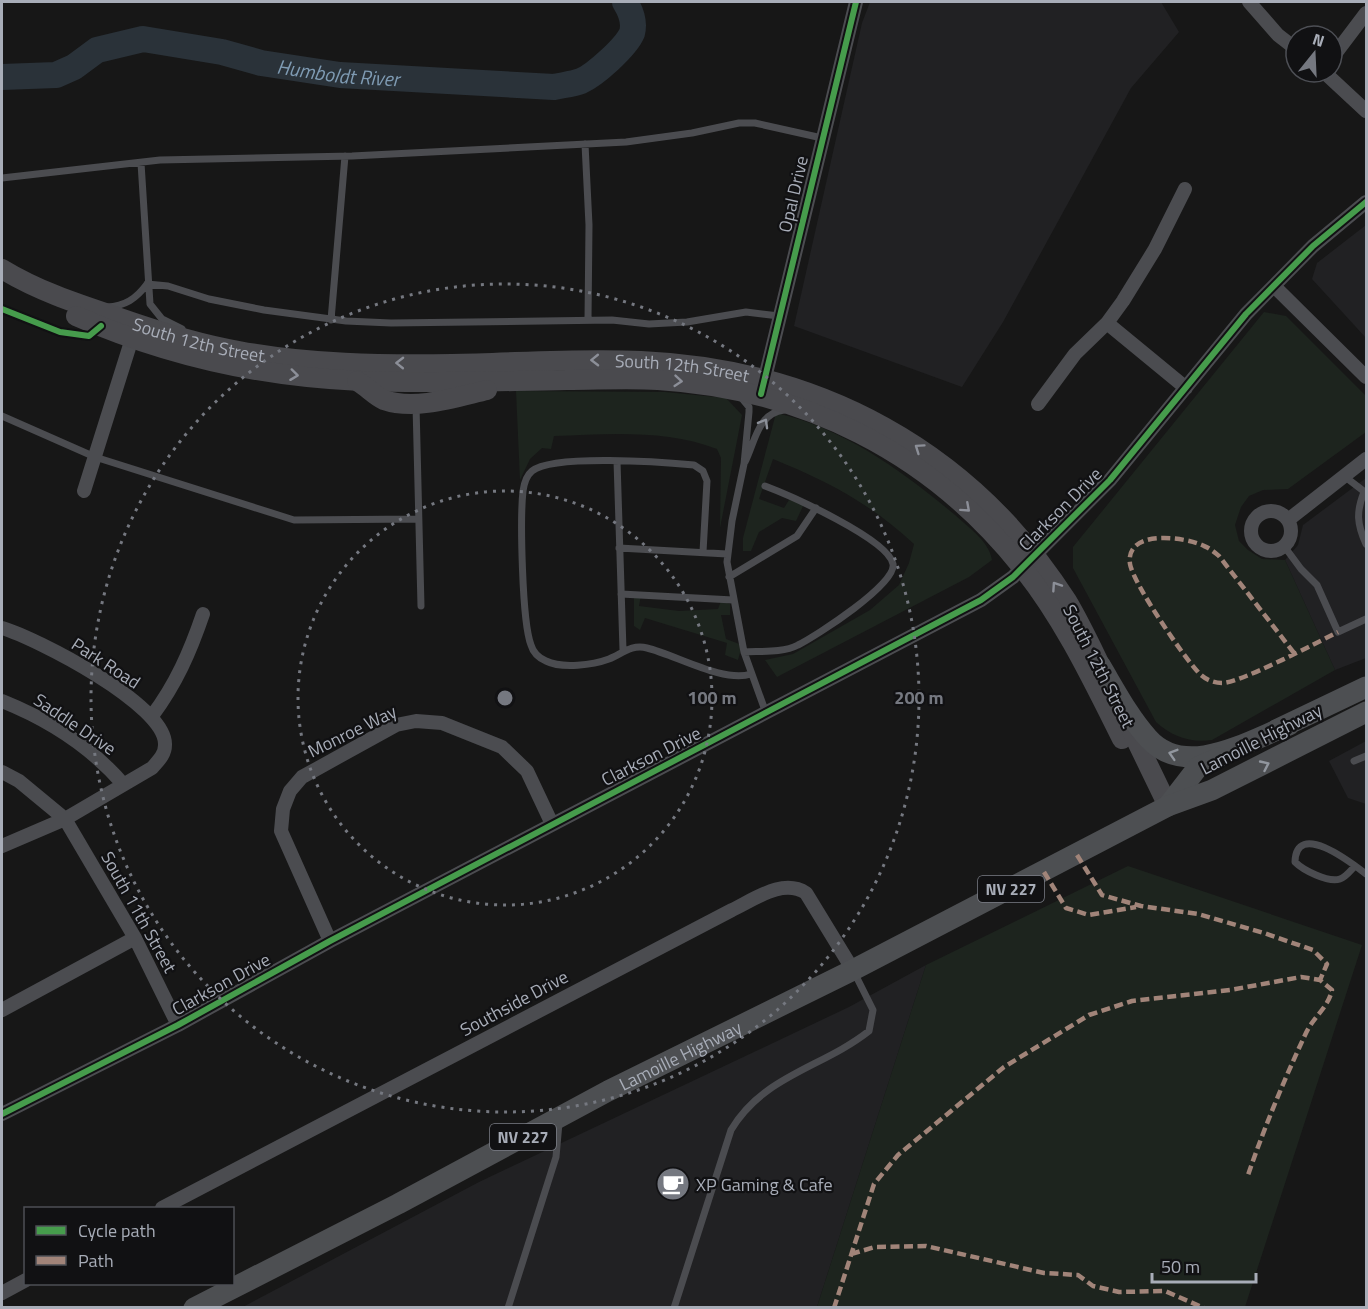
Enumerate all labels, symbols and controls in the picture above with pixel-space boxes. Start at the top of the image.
north arrow [1284,24,1344,84]
text: N [1310,27,1328,53]
water label: Humboldt River [275,50,403,94]
street label: Opal Drive [771,153,815,235]
street label: South 12th Street [129,310,267,369]
street label: South 12th Street [614,347,753,389]
one-way arrow [590,354,599,366]
one-way arrow [395,357,404,369]
one-way arrow [290,368,299,381]
one-way arrow [673,374,682,387]
one-way arrow [757,419,768,429]
one-way arrow [915,444,926,455]
street label: Clarkson Drive [1012,461,1108,557]
one-way arrow [960,501,970,512]
one-way arrow [1052,581,1063,592]
street label: South 12th Street [1056,600,1142,733]
street label: Park Road [66,631,146,695]
text: 100 m [687,684,737,711]
text: 200 m [894,684,944,711]
street label: Saddle Drive [28,686,122,762]
centre of rings [495,688,515,708]
street label: Lamoille Highway [1195,696,1327,781]
street label: Monroe Way [303,698,401,764]
street label: Clarkson Drive [596,719,706,793]
one-way arrow [1169,749,1179,761]
one-way arrow [1259,760,1270,772]
street label: South 11th Street [94,846,184,978]
road number: NV 227 [978,876,1044,902]
street label: Clarkson Drive [167,946,275,1022]
street label: Southside Drive [455,963,573,1043]
street label: Lamoille Highway [614,1013,746,1097]
road number: NV 227 [490,1124,556,1150]
cafe icon: XP Gaming & Cafe [655,1166,691,1202]
place label: XP Gaming & Cafe [696,1171,833,1198]
legend [24,1207,234,1285]
text: Cycle path [78,1217,156,1244]
scale bar [1152,1246,1256,1284]
text: Path [78,1247,114,1274]
text: 50 m [1161,1253,1200,1280]

